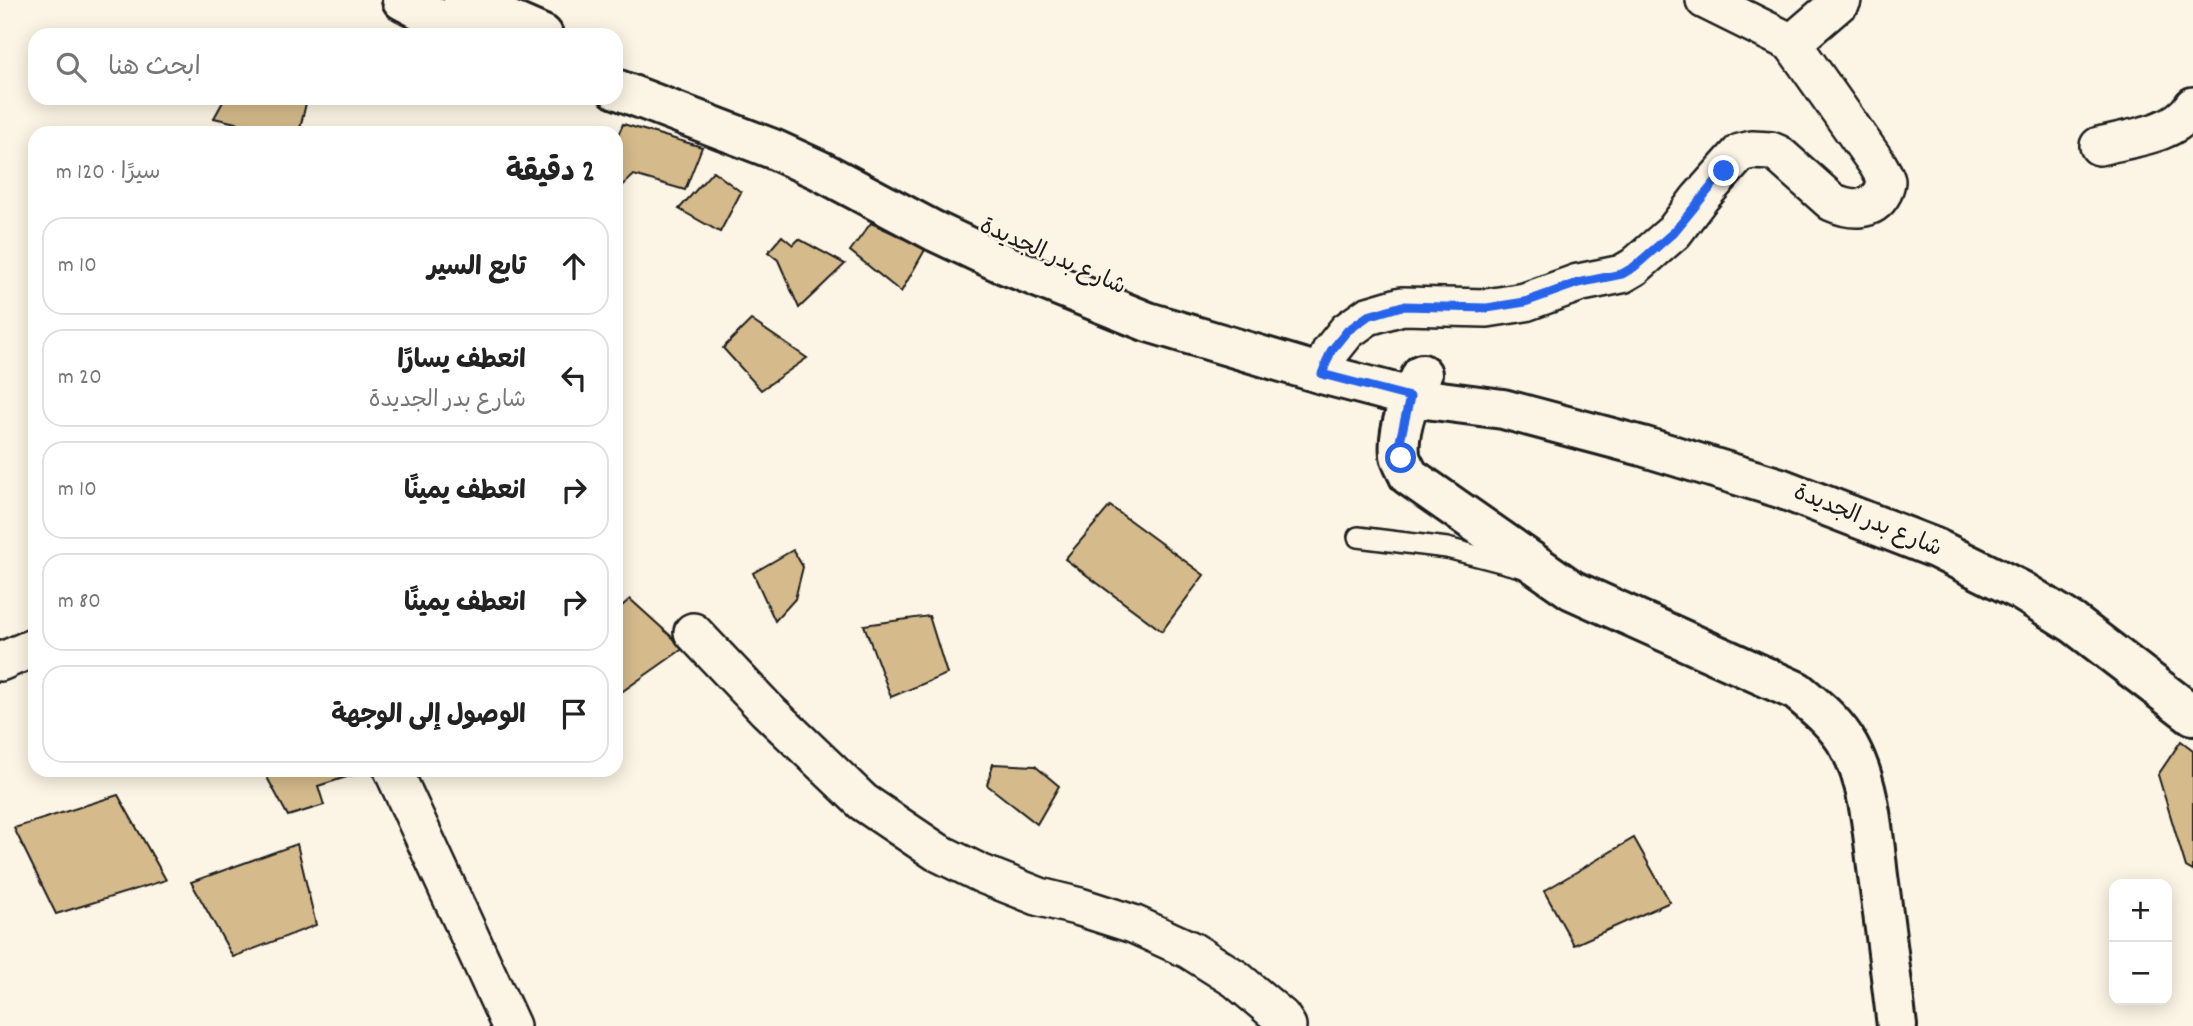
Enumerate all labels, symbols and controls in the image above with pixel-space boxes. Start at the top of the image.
search box [28,28,623,105]
icon: search [52,48,90,86]
text: ابحث هنا [108,50,201,87]
text: 2 دقيقة [506,153,595,196]
route end [1708,155,1739,186]
text: سيرًا · 120 m [56,157,161,190]
street label: شارع بدر الجديدة [973,211,1131,305]
icon: ahead [555,247,593,285]
text: 10 m [58,250,97,283]
text: تابع السير [427,250,526,287]
text: انعطف يسارًا [397,343,526,380]
icon: left [555,359,593,397]
text: 20 m [58,362,102,395]
text: شارع بدر الجديدة [369,385,526,418]
route start [1385,442,1416,473]
icon: right [555,471,593,509]
text: 10 m [58,474,97,507]
text: انعطف يمينًا [404,474,526,511]
street label: شارع بدر الجديدة [1788,477,1946,567]
icon: right [555,583,593,621]
text: 80 m [58,586,101,619]
text: انعطف يمينًا [404,586,526,623]
icon: arrive [555,695,593,733]
text: الوصول إلى الوجهة [331,698,526,735]
map controls [2109,879,2172,1005]
button: + [2109,879,2172,942]
button: − [2109,942,2172,1005]

